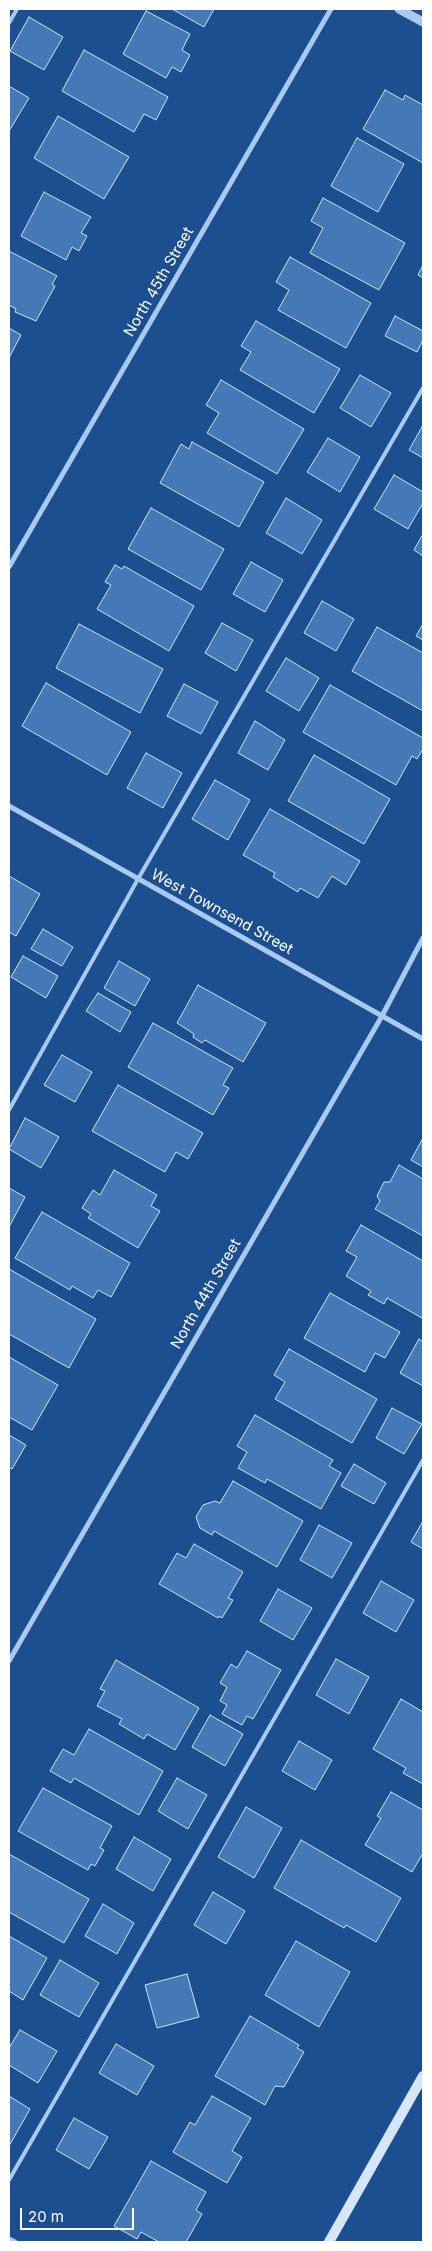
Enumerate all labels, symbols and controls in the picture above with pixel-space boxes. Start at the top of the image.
street label: North 45th Street [120,224,198,340]
street label: West Townsend Street [148,865,296,959]
street label: North 44th Street [167,1236,245,1352]
scale bar [22,2198,136,2230]
text: 20 m [28,2207,64,2226]

